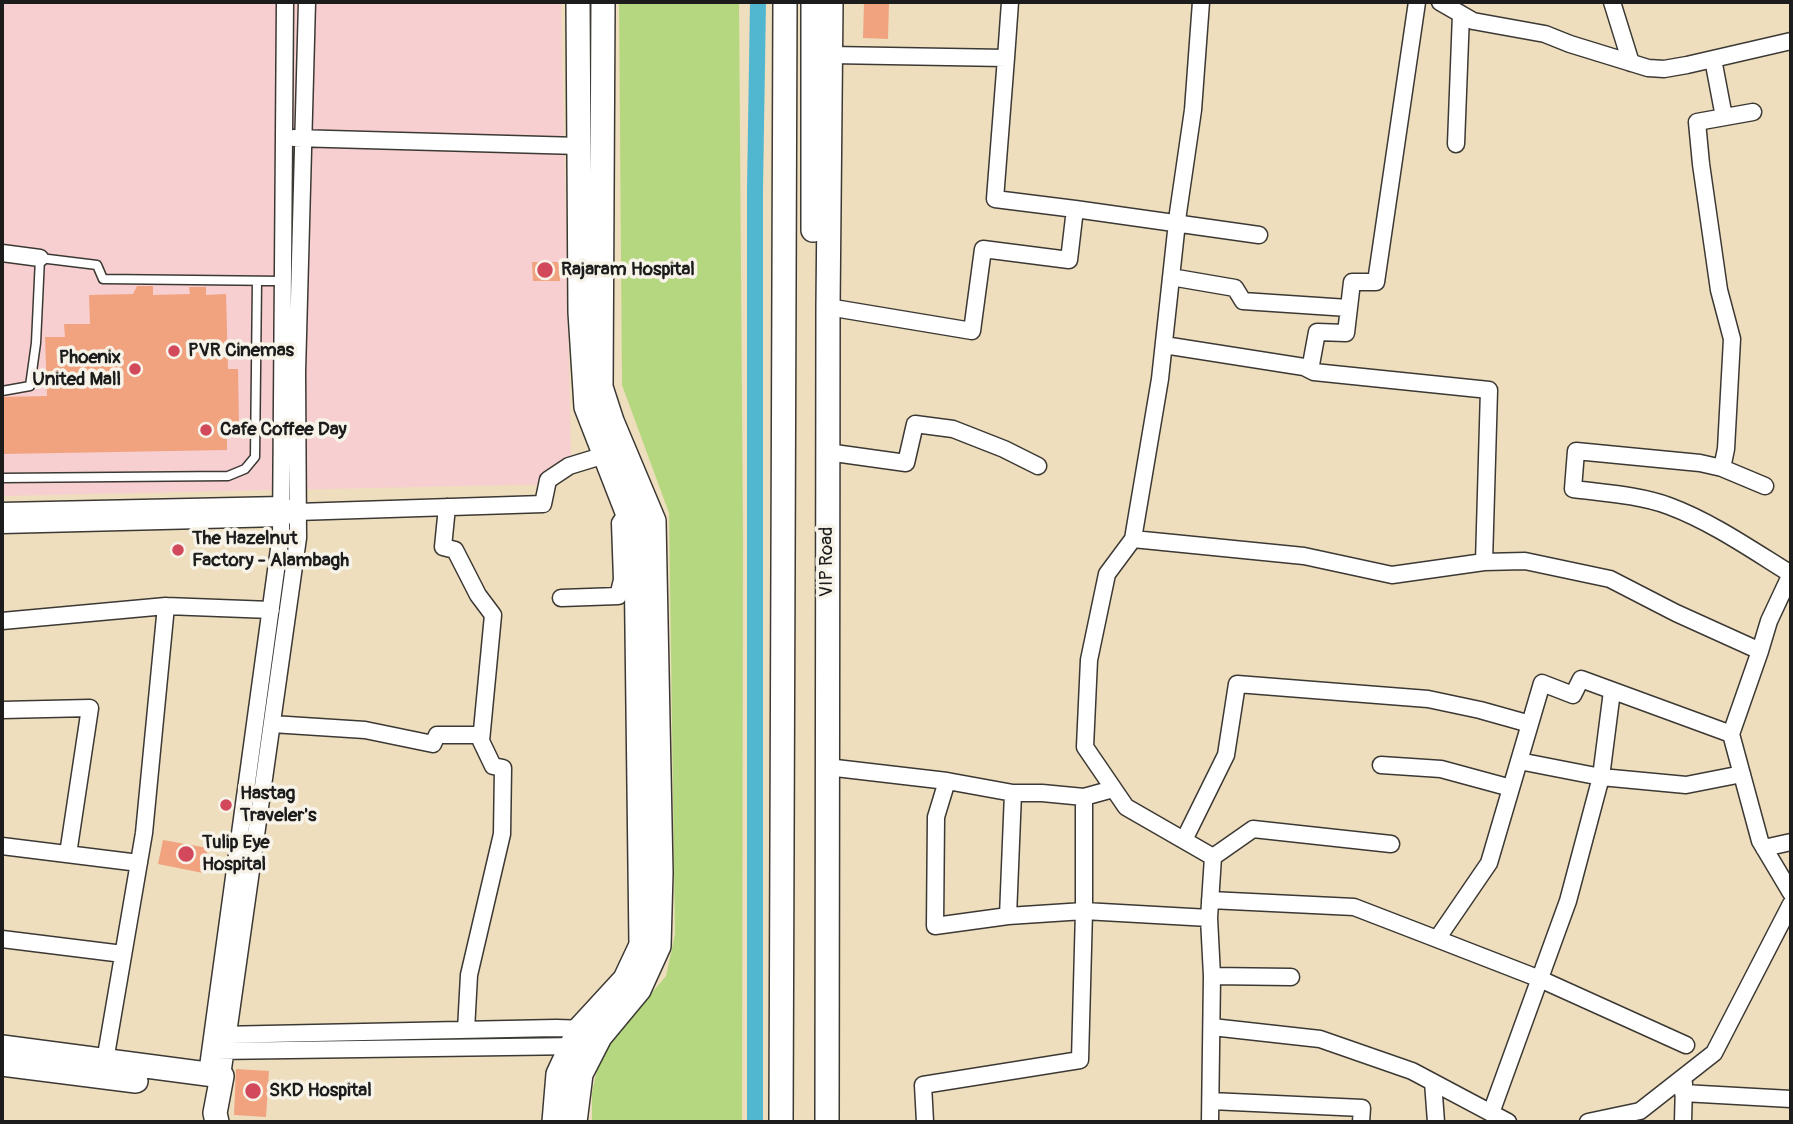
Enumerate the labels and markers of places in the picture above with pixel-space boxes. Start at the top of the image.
place label: Rajaram Hospital [561,259,695,281]
marker: Rajaram Hospital [535,260,555,280]
place label: PVR Cinemas [188,340,294,362]
marker: PVR Cinemas [166,343,182,359]
place label: Phoenix United Mall [32,347,121,391]
marker: Phoenix United Mall [127,361,143,377]
place label: Cafe Coffee Day [220,419,347,441]
marker: Cafe Coffee Day [198,422,214,438]
place label: The Hazelnut Factory - Alambagh [192,528,349,572]
marker: The Hazelnut Factory - Alambagh [170,542,186,558]
place label: Hastag Traveler's [240,783,316,827]
marker: Hastag Traveler's [218,797,234,813]
place label: Tulip Eye Hospital [202,832,270,876]
marker: Tulip Eye Hospital [176,844,196,864]
place label: SKD Hospital [269,1080,372,1102]
marker: SKD Hospital [243,1081,263,1101]

